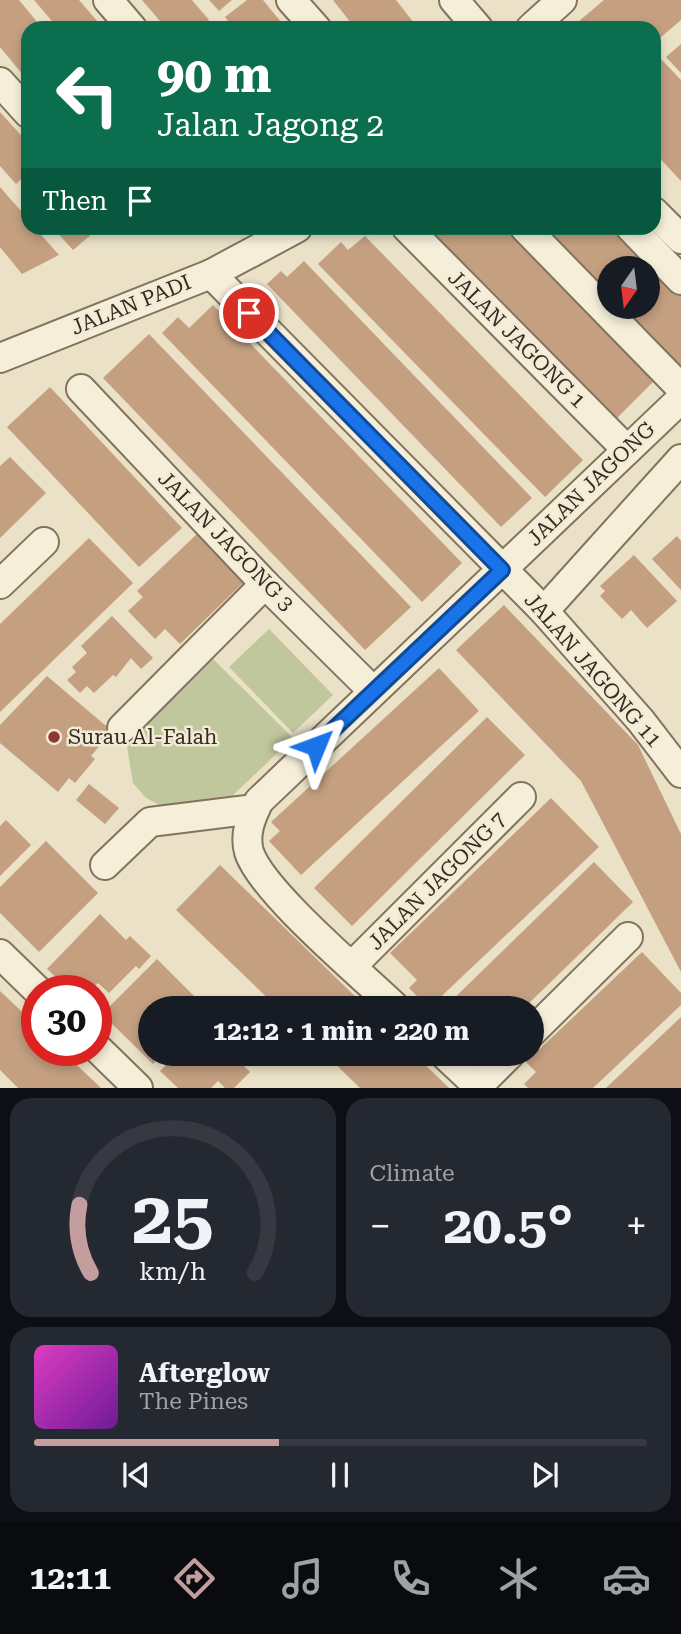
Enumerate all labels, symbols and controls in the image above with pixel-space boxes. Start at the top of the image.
text: 90 m [157,47,272,104]
icon: left [42,49,133,140]
text: Jalan Jagong 2 [157,106,384,144]
icon: arrive [121,182,159,220]
text: Then [42,186,107,216]
north arrow [597,256,660,318]
map controls [597,256,660,319]
street label: JALAN JAGONG 1 [443,265,591,413]
street label: JALAN PADI [67,270,195,340]
pin [219,283,279,343]
icon: arrive [230,294,268,332]
street label: JALAN JAGONG [522,417,660,551]
street label: JALAN JAGONG 3 [153,466,299,616]
street label: JALAN JAGONG 11 [520,588,666,752]
position arrow [279,709,353,783]
place label: Surau Al-Falah [68,725,218,749]
marker: Surau Al-Falah [46,729,62,745]
street label: JALAN JAGONG 7 [363,807,511,955]
speed limit sign: 30 [21,975,112,1066]
text: 12:12 · 1 min · 220 m [213,1016,469,1046]
text: Climate [370,1160,455,1187]
text: 25 [132,1177,214,1262]
text: 20.5° [443,1195,573,1256]
text: − [370,1204,391,1248]
text: + [626,1204,647,1248]
text: km/h [139,1257,206,1286]
text: Afterglow [139,1358,270,1388]
text: The Pines [139,1388,248,1415]
icon: previous [117,1456,155,1494]
icon: pause [321,1456,359,1494]
icon: next [526,1456,564,1494]
icon: directions [170,1554,219,1603]
icon: music [278,1554,327,1603]
icon: phone [386,1554,435,1603]
icon: climate [494,1554,543,1603]
icon: car [602,1554,651,1603]
text: 12:11 [30,1559,111,1597]

